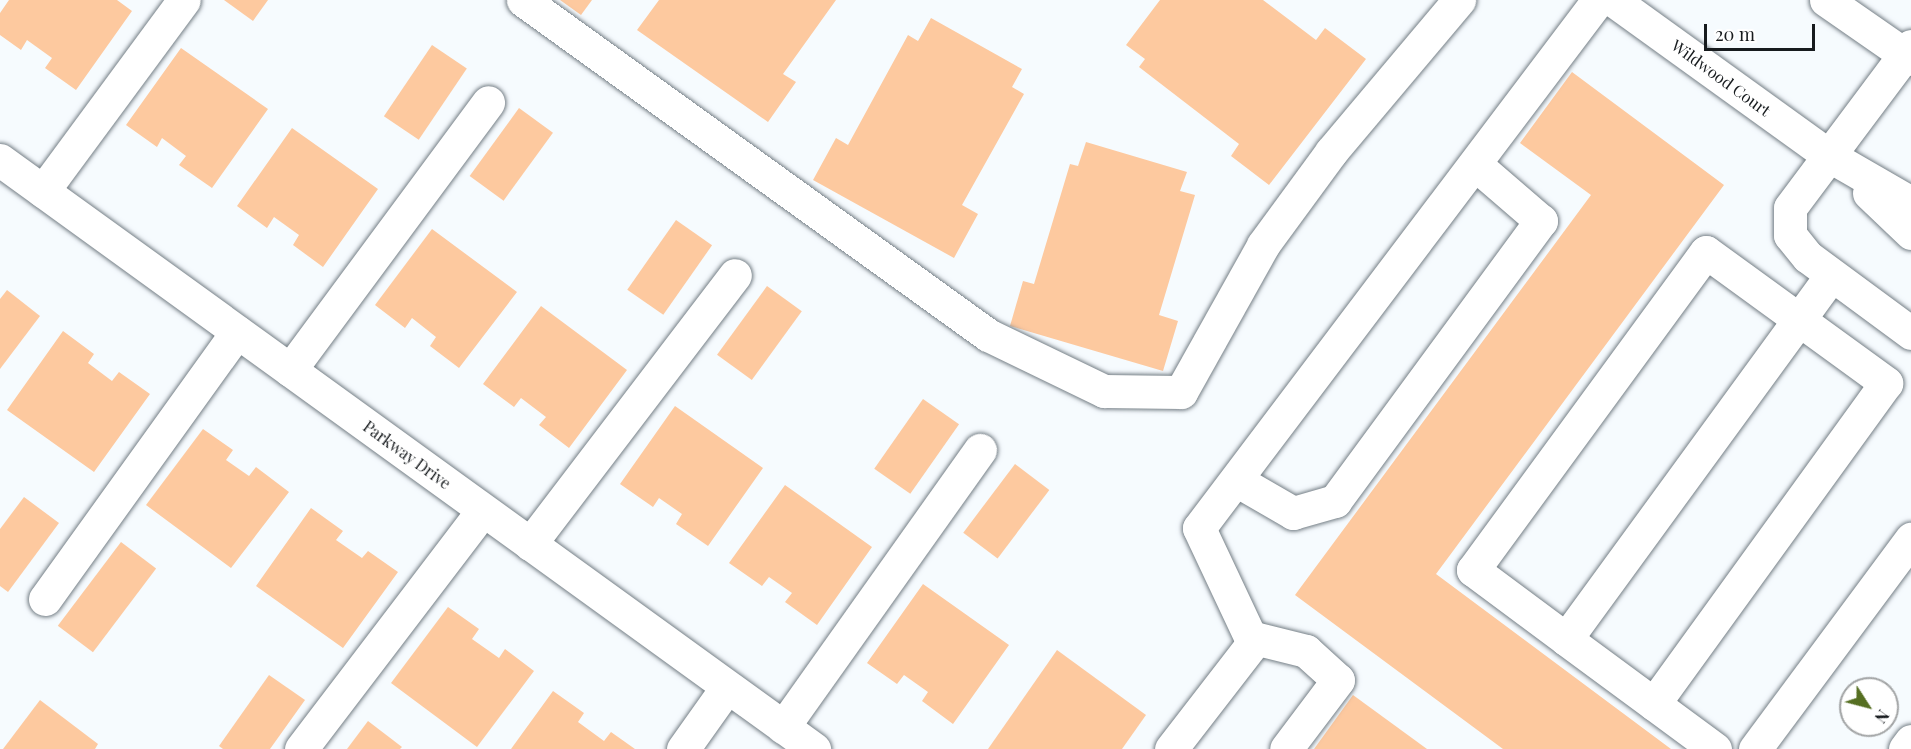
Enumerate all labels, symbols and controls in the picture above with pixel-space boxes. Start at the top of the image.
scale bar [1707,12,1818,50]
text: 20 m [1715,22,1755,46]
street label: Wildwood Court [1668,36,1774,120]
street label: Parkway Drive [359,417,455,493]
north arrow [1839,677,1899,737]
text: N [1870,706,1894,728]

